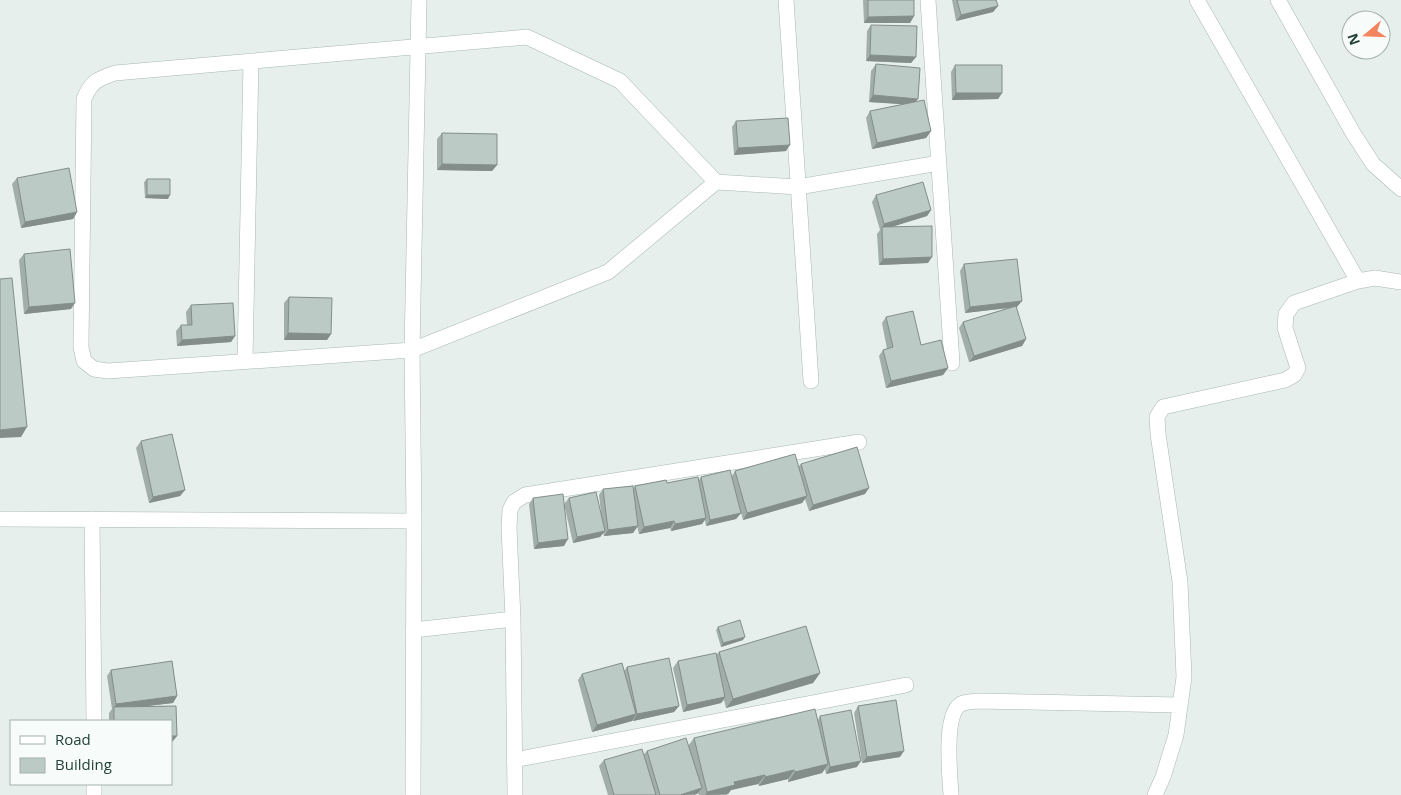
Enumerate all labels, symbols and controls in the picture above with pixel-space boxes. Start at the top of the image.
north arrow [1341,10,1391,60]
text: N [1342,31,1364,48]
legend [10,720,172,785]
text: Road [55,729,91,749]
text: Building [55,754,112,774]

